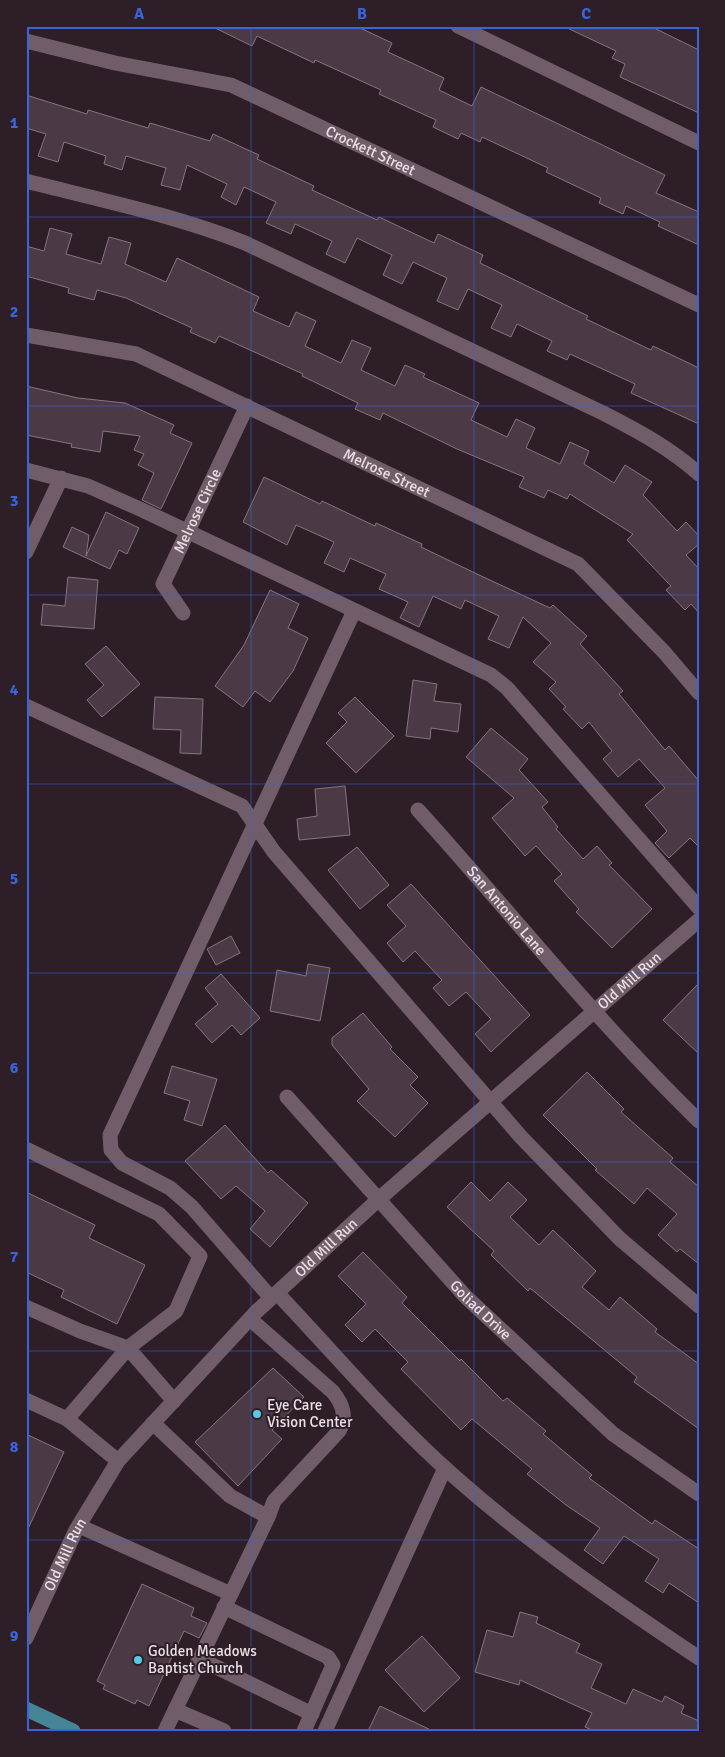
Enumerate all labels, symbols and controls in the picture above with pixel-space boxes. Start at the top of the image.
text: A [134,4,145,24]
text: B [357,4,367,24]
text: C [581,4,591,24]
text: 1 [10,113,19,133]
street label: Crockett Street [323,122,418,179]
text: 2 [10,302,18,322]
street label: Melrose Street [340,445,433,501]
street label: Melrose Circle [170,466,225,556]
text: 3 [10,491,18,511]
text: 4 [10,680,19,700]
street label: San Antonio Lane [463,862,550,959]
text: 5 [10,869,18,889]
street label: Old Mill Run [594,948,665,1013]
text: 6 [10,1058,19,1078]
street label: Old Mill Run [291,1214,361,1281]
text: 7 [10,1247,19,1267]
street label: Goliad Drive [446,1276,515,1344]
place label: Eye Care Vision Center [267,1396,353,1431]
marker: Eye Care Vision Center [251,1408,263,1420]
text: 8 [10,1437,19,1457]
street label: Old Mill Run [40,1515,90,1594]
text: 9 [10,1626,19,1646]
place label: Golden Meadows Baptist Church [148,1642,257,1677]
marker: Golden Meadows Baptist Church [132,1654,144,1666]

